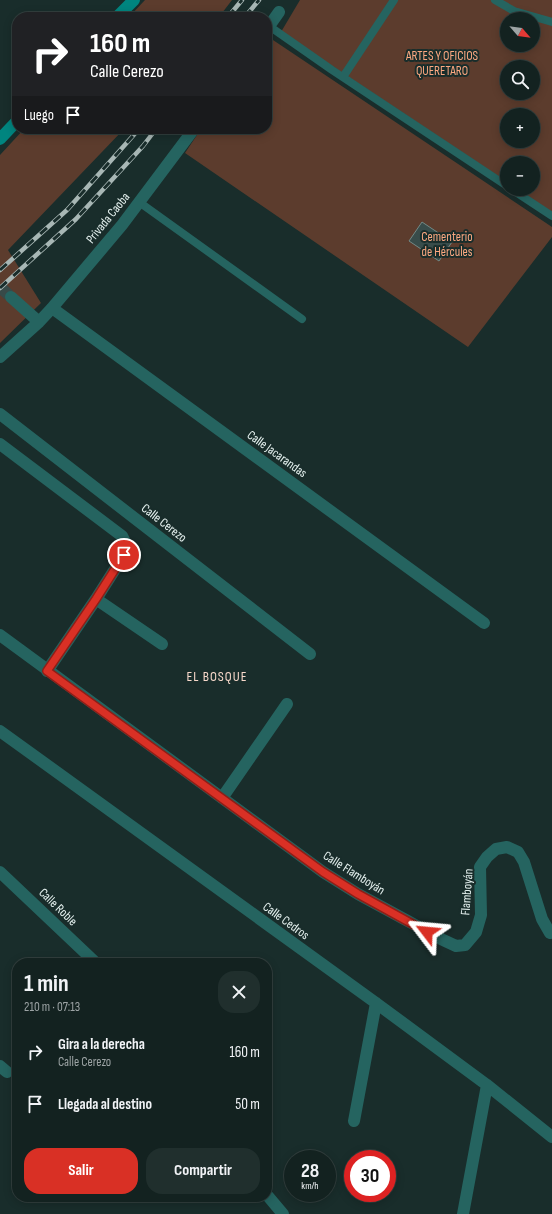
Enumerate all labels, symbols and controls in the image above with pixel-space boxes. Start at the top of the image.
north arrow [500,12,540,52]
map controls [500,12,540,196]
text: 160 m [90,27,150,60]
icon: right [24,28,76,80]
park label: ARTES Y OFICIOS QUERETARO [405,48,478,79]
button: search [500,60,540,100]
text: Calle Cerezo [90,61,164,82]
icon: arrive [62,104,84,126]
text: Luego [24,106,54,125]
button: + [500,108,540,148]
button: − [500,156,540,196]
street label: Privada Caoba [83,189,133,247]
park label: Cementerio de Hércules [421,229,473,260]
street label: Calle Jacarandas [244,427,310,481]
street label: Calle Cerezo [138,500,190,546]
pin [107,538,141,572]
icon: arrive [113,544,135,566]
district label: EL BOSQUE [187,668,247,685]
street label: Calle Flamboyán [320,848,388,898]
street label: Flamboyán [457,868,477,916]
street label: Calle Roble [35,885,81,929]
street label: Calle Cedros [260,899,313,943]
position arrow [406,911,448,953]
text: 1 min [24,969,69,998]
button: close [218,971,260,1013]
text: 210 m · 07:13 [24,999,80,1015]
text: Gira a la derecha [58,1035,145,1054]
icon: right [24,1041,46,1063]
text: 160 m [229,1043,260,1062]
text: Calle Cerezo [58,1054,111,1070]
icon: arrive [24,1093,46,1115]
text: Llegada al destino [58,1095,152,1114]
text: 50 m [235,1095,260,1114]
button: Salir [24,1148,138,1194]
button: Compartir [146,1148,260,1194]
speed limit sign: 30 [344,1150,396,1202]
text: 28 [301,1159,319,1183]
text: km/h [301,1180,319,1192]

